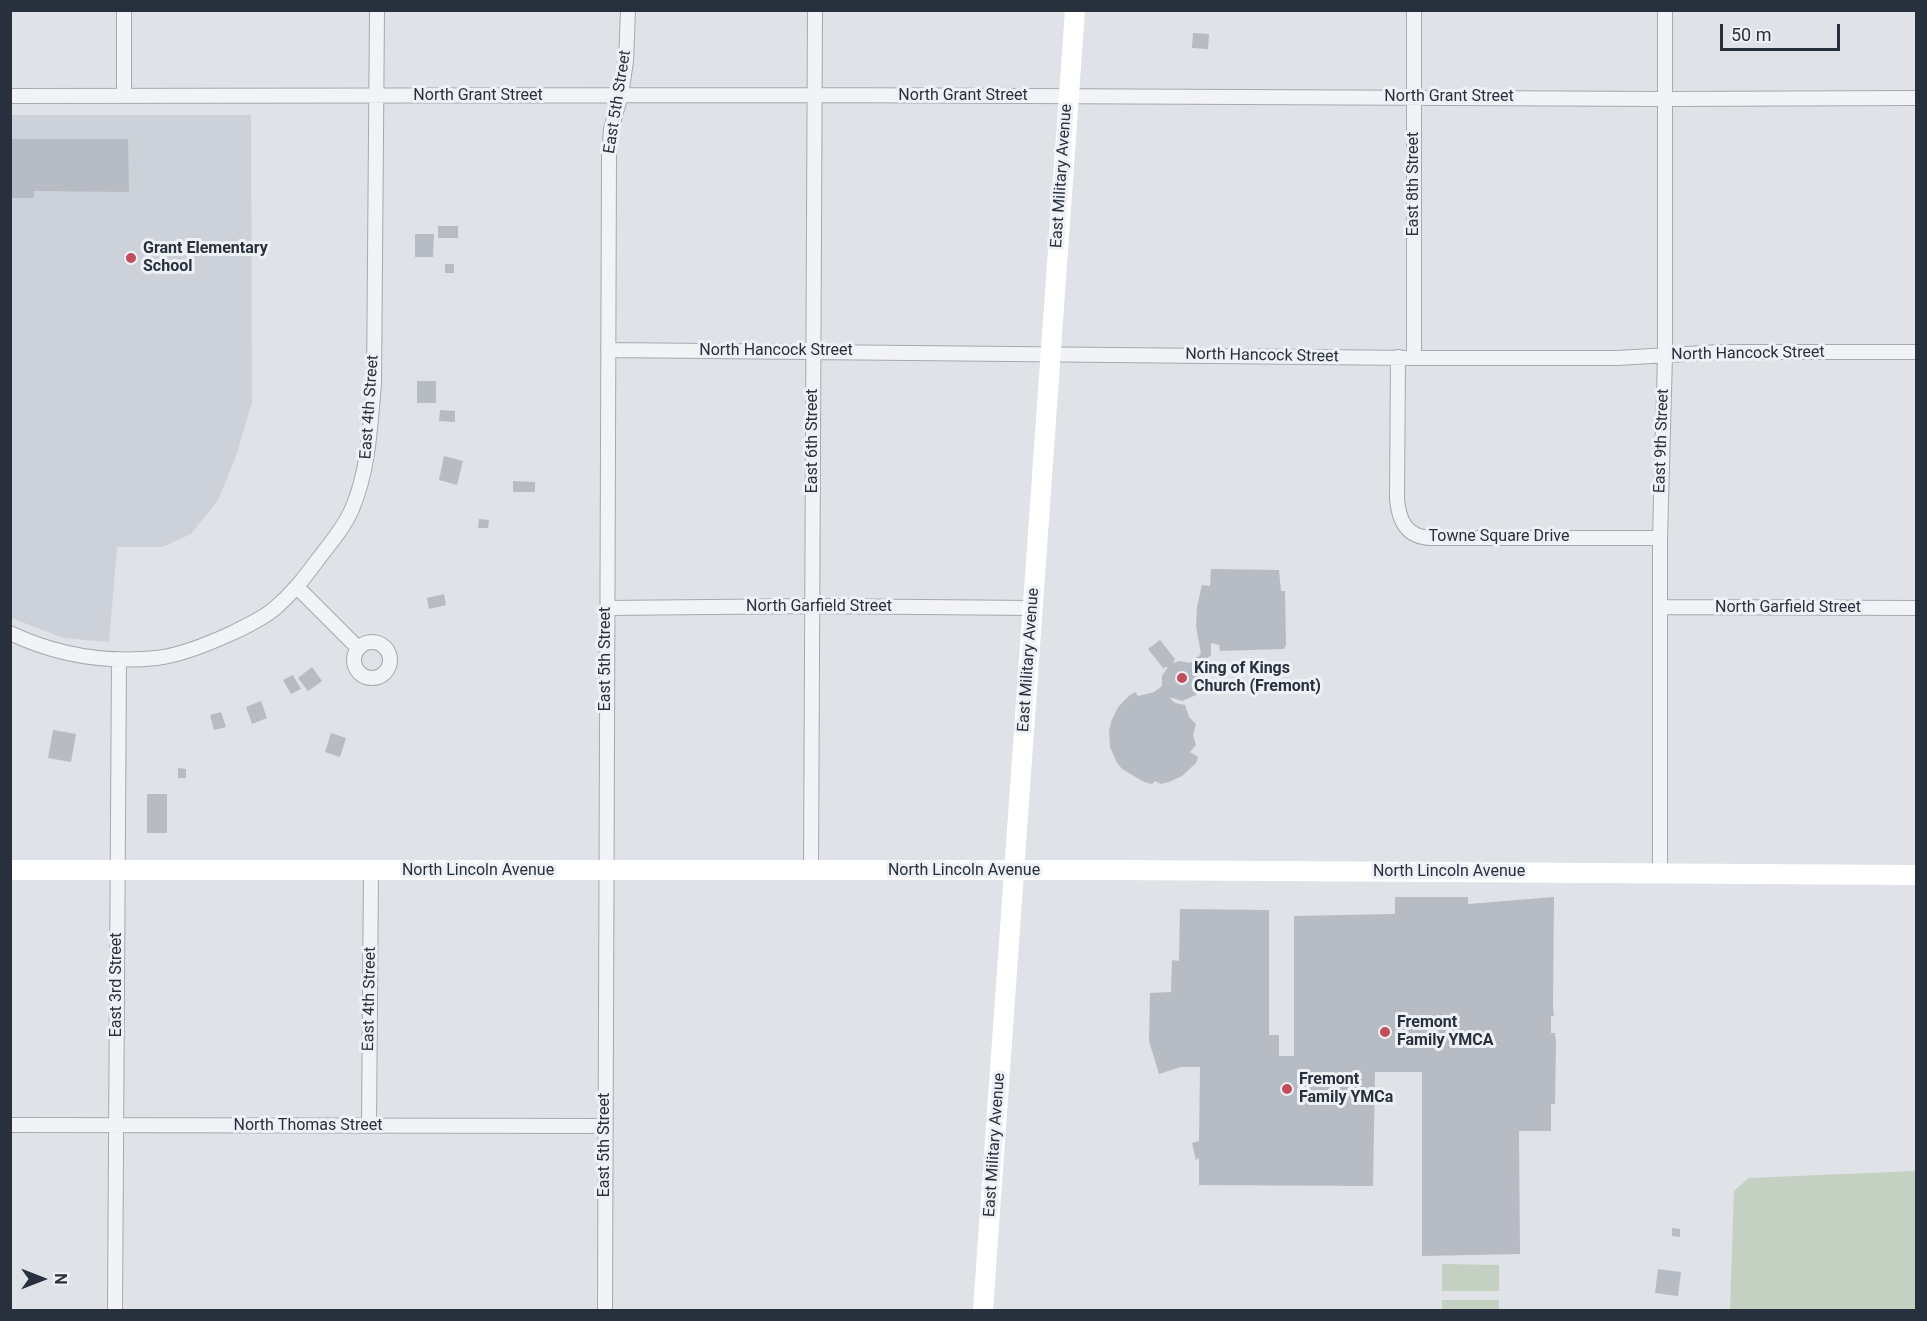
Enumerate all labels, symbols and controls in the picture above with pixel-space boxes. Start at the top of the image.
scale bar [1723,12,1843,50]
text: 50 m [1731,24,1771,45]
street label: East 5th Street [600,49,636,155]
street label: North Grant Street [413,86,543,106]
street label: North Grant Street [898,86,1028,106]
street label: North Grant Street [1384,87,1514,107]
street label: East Military Avenue [1047,103,1077,249]
street label: East 8th Street [1404,132,1424,236]
place label: Grant Elementary School [143,239,268,277]
marker: Grant Elementary School [124,251,138,265]
street label: North Hancock Street [699,341,853,361]
street label: North Hancock Street [1671,343,1825,365]
street label: North Hancock Street [1185,345,1339,367]
street label: East 4th Street [357,354,383,460]
street label: East 9th Street [1651,388,1673,494]
street label: East 6th Street [803,389,823,493]
street label: Towne Square Drive [1428,527,1570,547]
street label: East Military Avenue [1014,587,1044,733]
street label: North Garfield Street [746,597,892,617]
street label: North Garfield Street [1715,598,1861,618]
street label: East 5th Street [596,607,616,711]
place label: King of Kings Church (Fremont) [1194,659,1321,697]
marker: King of Kings Church (Fremont) [1175,671,1189,685]
street label: North Lincoln Avenue [402,861,554,881]
street label: North Lincoln Avenue [888,861,1040,881]
street label: North Lincoln Avenue [1373,862,1525,882]
street label: East 3rd Street [107,933,127,1037]
street label: East 4th Street [359,947,381,1051]
place label: Fremont Family YMCA [1397,1013,1494,1051]
marker: Fremont Family YMCA [1378,1025,1392,1039]
place label: Fremont Family YMCa [1299,1070,1393,1108]
street label: East Military Avenue [980,1072,1010,1218]
marker: Fremont Family YMCa [1280,1082,1294,1096]
street label: East 5th Street [595,1093,615,1197]
street label: North Thomas Street [233,1116,383,1136]
north arrow [12,1249,72,1309]
text: N [51,1273,70,1285]

